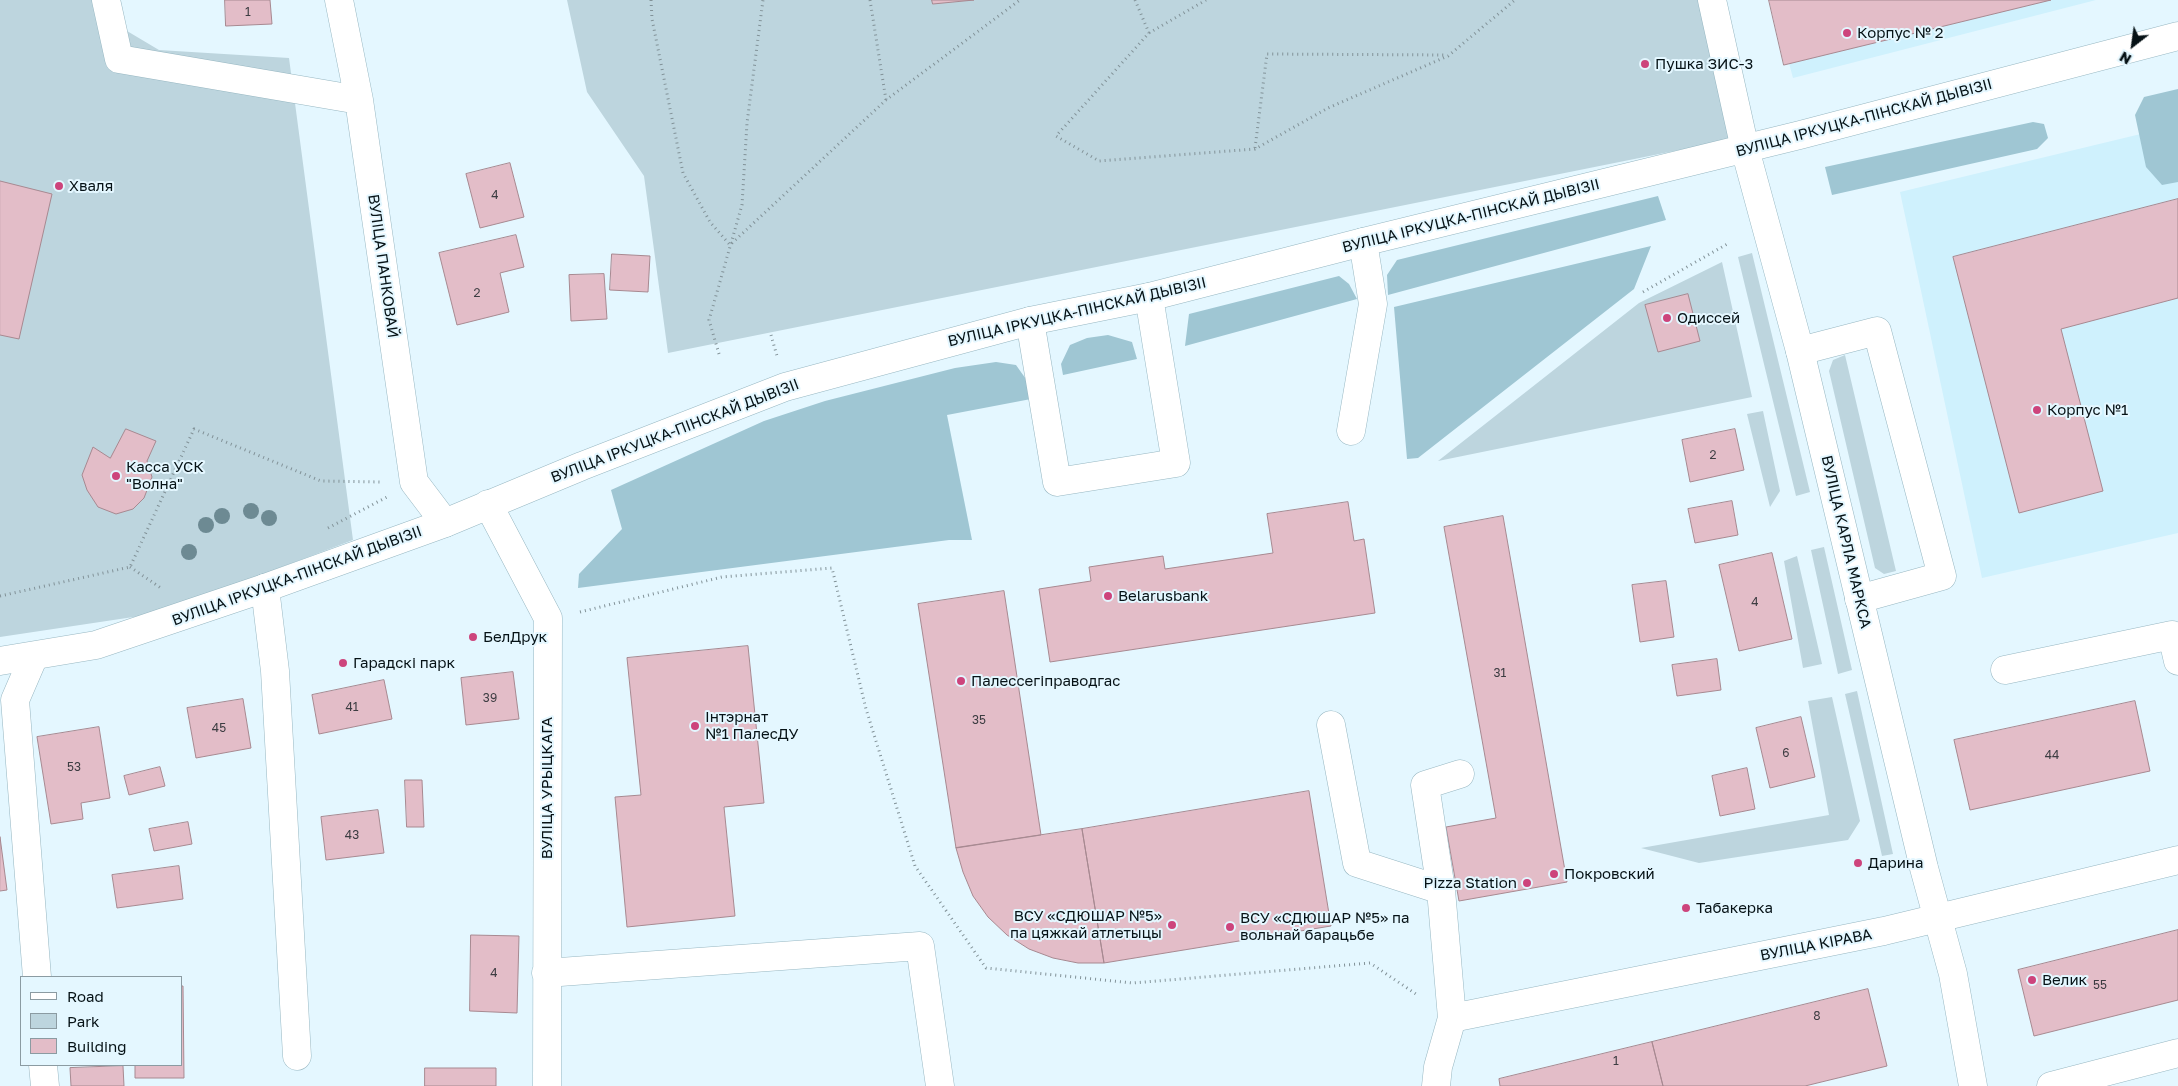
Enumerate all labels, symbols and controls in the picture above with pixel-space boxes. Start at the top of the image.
house number: 1 [245,5,251,19]
north arrow [2108,20,2158,70]
place label: Корпус № 2 [1857,24,1943,42]
marker: Корпус № 2 [1841,27,1853,39]
text: N [2116,48,2134,68]
place label: Пушка ЗИС-3 [1655,55,1753,73]
marker: Пушка ЗИС-3 [1639,58,1651,70]
street label: ВУЛІЦА ІРКУЦКА-ПІНСКАЙ ДЫВІЗІІ [1734,75,1994,161]
street label: ВУЛІЦА ІРКУЦКА-ПІНСКАЙ ДЫВІЗІІ [1340,175,1602,257]
place label: Хваля [69,177,113,195]
marker: Хваля [53,180,65,192]
house number: 4 [491,188,499,202]
street label: ВУЛІЦА ПАНКОВАЙ [364,193,402,339]
street label: ВУЛІЦА ІРКУЦКА-ПІНСКАЙ ДЫВІЗІІ [946,273,1208,351]
house number: 2 [474,286,480,300]
place label: Одиссей [1677,309,1740,327]
marker: Одиссей [1661,312,1673,324]
street label: ВУЛІЦА ІРКУЦКА-ПІНСКАЙ ДЫВІЗІІ [548,375,802,487]
place label: Корпус №1 [2047,401,2128,419]
marker: Корпус №1 [2031,404,2043,416]
house number: 2 [1710,448,1716,462]
street label: ВУЛІЦА КАРЛА МАРКСА [1817,454,1875,630]
place label: Касса УСК "Волна" [126,458,204,493]
marker: Касса УСК "Волна" [110,470,122,482]
street label: ВУЛІЦА ІРКУЦКА-ПІНСКАЙ ДЫВІЗІІ [170,522,424,630]
place label: Belarusbank [1118,587,1208,605]
marker: Belarusbank [1102,590,1114,602]
house number: 4 [1751,595,1759,609]
place label: БелДрук [483,628,547,646]
marker: БелДрук [467,631,479,643]
place label: Гарадскі парк [353,654,455,672]
marker: Гарадскі парк [337,657,349,669]
house number: 31 [1494,666,1506,680]
place label: Палессегіправодгас [971,672,1121,690]
marker: Палессегіправодгас [955,675,967,687]
house number: 39 [483,691,497,705]
house number: 41 [345,700,359,714]
place label: Інтэрнат №1 ПалесДУ [705,708,799,743]
house number: 35 [972,713,986,727]
street label: ВУЛІЦА УРЫЦКАГА [538,717,556,859]
marker: Інтэрнат №1 ПалесДУ [689,720,701,732]
house number: 45 [212,721,226,735]
house number: 6 [1782,746,1790,760]
house number: 44 [2045,748,2059,762]
house number: 53 [67,760,81,774]
house number: 43 [345,828,359,842]
place label: Дарина [1868,854,1923,872]
marker: Дарина [1852,857,1864,869]
place label: Покровский [1564,865,1655,883]
marker: Покровский [1548,868,1560,880]
place label: Pizza Station [1424,874,1517,892]
marker: Pizza Station [1521,877,1533,889]
place label: Табакерка [1696,899,1773,917]
marker: Табакерка [1680,902,1692,914]
place label: ВСУ «СДЮШАР №5» па цяжкай атлетыцы [1010,907,1162,942]
place label: ВСУ «СДЮШАР №5» па вольнай барацьбе [1240,909,1409,944]
marker: ВСУ «СДЮШАР №5» па цяжкай атлетыцы [1166,919,1178,931]
marker: ВСУ «СДЮШАР №5» па вольнай барацьбе [1224,921,1236,933]
street label: ВУЛІЦА КІРАВА [1759,925,1873,965]
house number: 4 [490,966,498,980]
place label: Велик [2042,971,2087,989]
marker: Велик [2026,974,2038,986]
legend [20,976,182,1066]
house number: 55 [2093,978,2107,992]
text: Road [67,987,104,1005]
house number: 8 [1813,1009,1821,1023]
text: Park [67,1012,99,1030]
text: Building [67,1037,127,1055]
house number: 1 [1613,1054,1619,1068]

